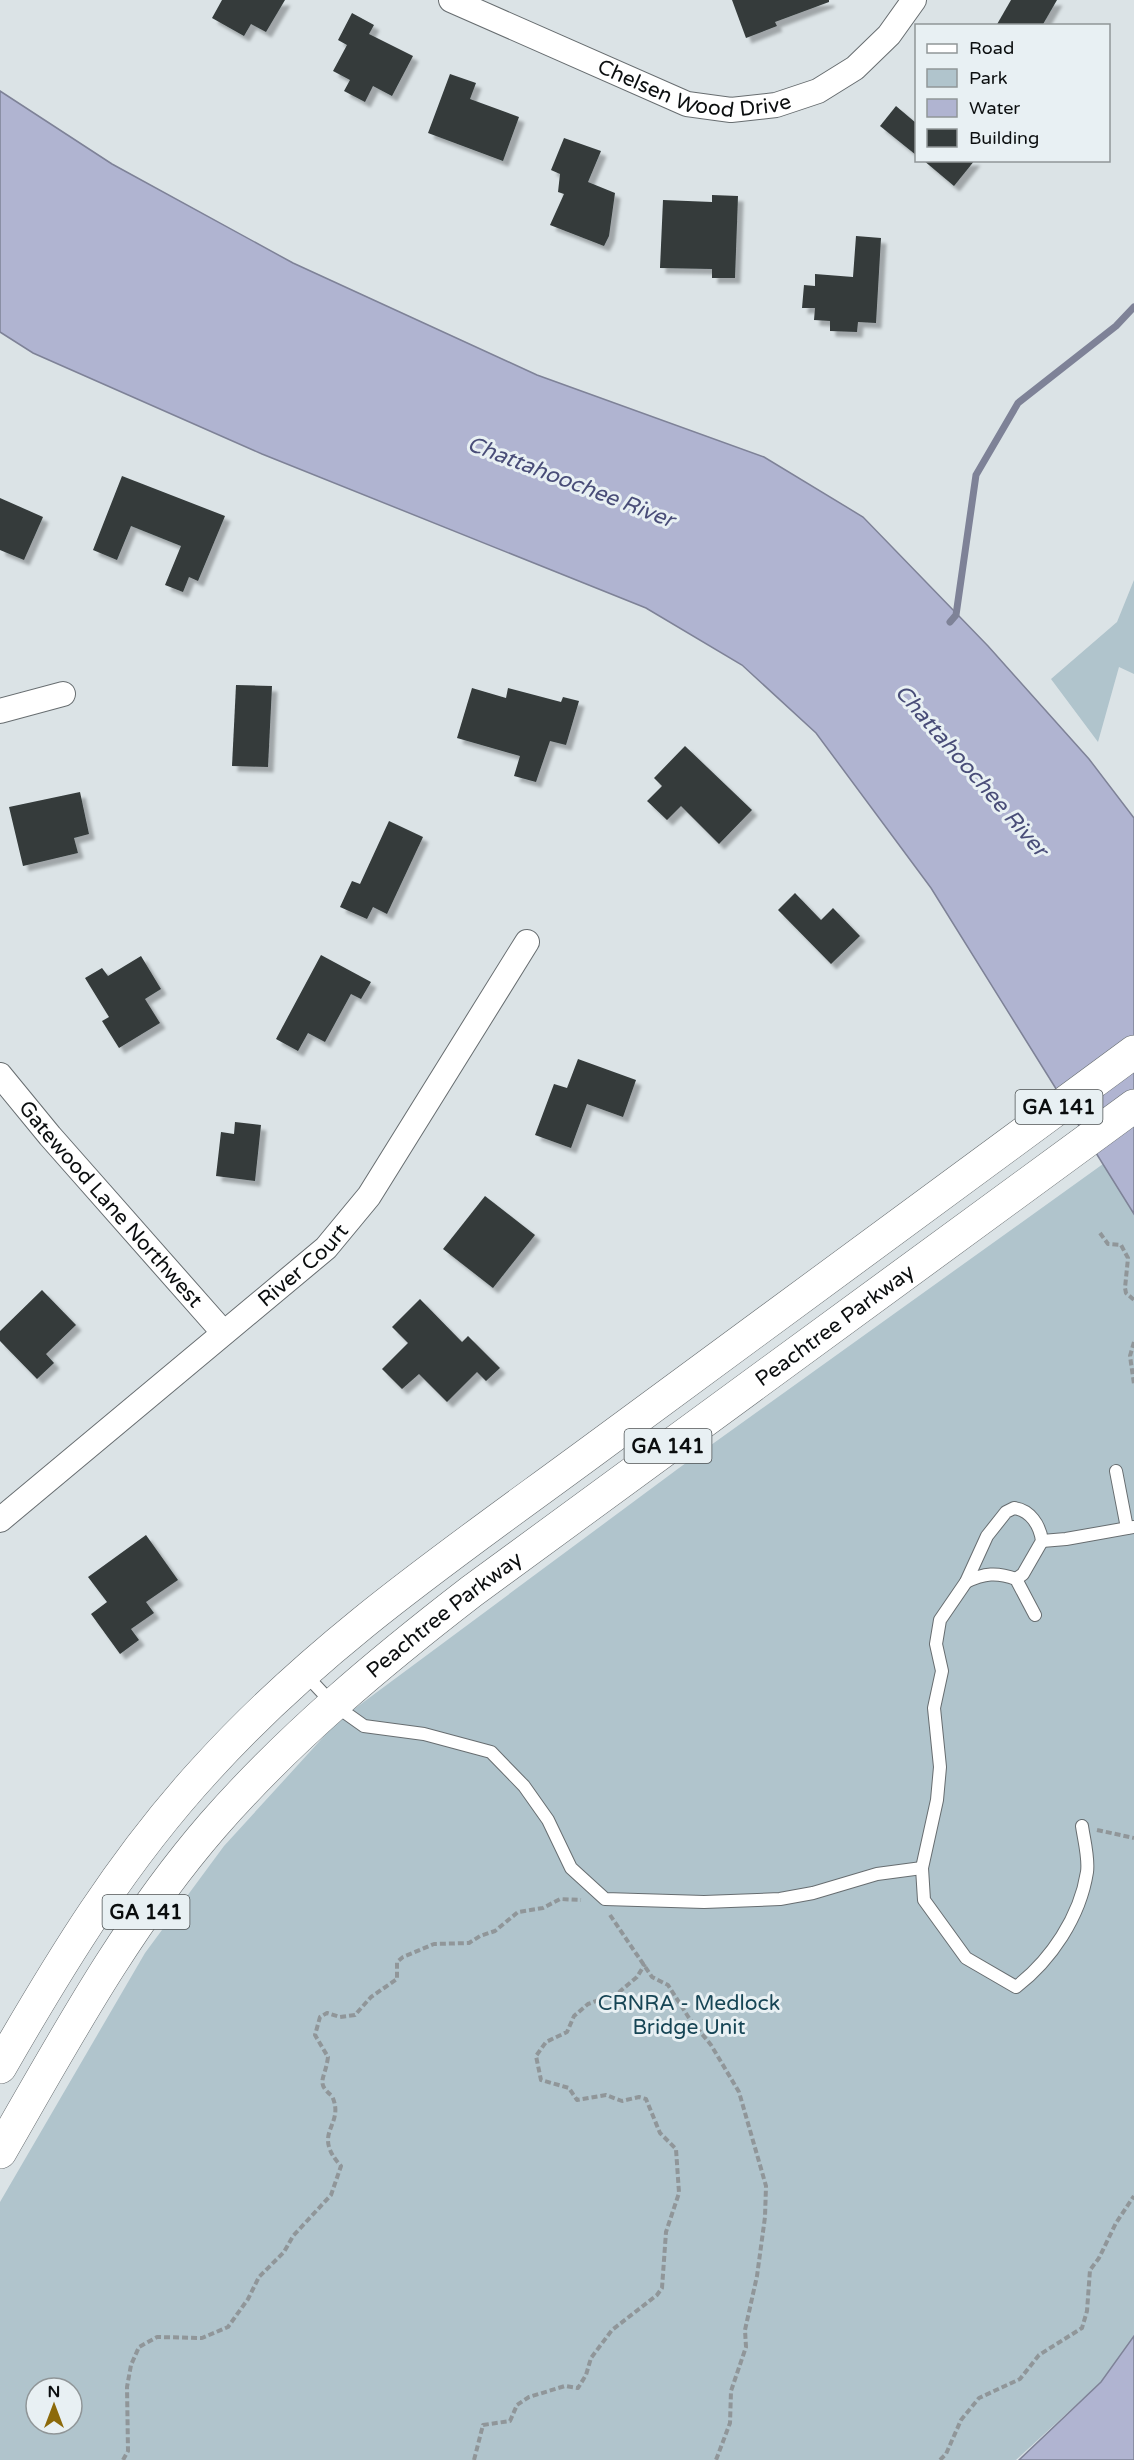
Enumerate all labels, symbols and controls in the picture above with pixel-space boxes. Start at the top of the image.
legend [915,24,1110,162]
text: Road [969,37,1014,59]
street label: Chelsen Wood Drive [593,54,794,123]
text: Park [969,67,1008,89]
text: Water [969,97,1020,119]
text: Building [969,127,1039,149]
water label: Chattahoochee River [464,430,680,534]
water label: Chattahoochee River [889,679,1055,864]
road number: GA 141 [1016,1090,1102,1124]
street label: Gatewood Lane Northwest [13,1096,207,1313]
street label: River Court [253,1219,354,1312]
street label: Peachtree Parkway [751,1259,919,1392]
road number: GA 141 [624,1429,712,1463]
street label: Peachtree Parkway [362,1547,527,1684]
road number: GA 141 [102,1895,190,1929]
park label: CRNRA - Medlock Bridge Unit [598,1991,780,2040]
north arrow [24,2376,84,2436]
text: N [48,2382,60,2402]

